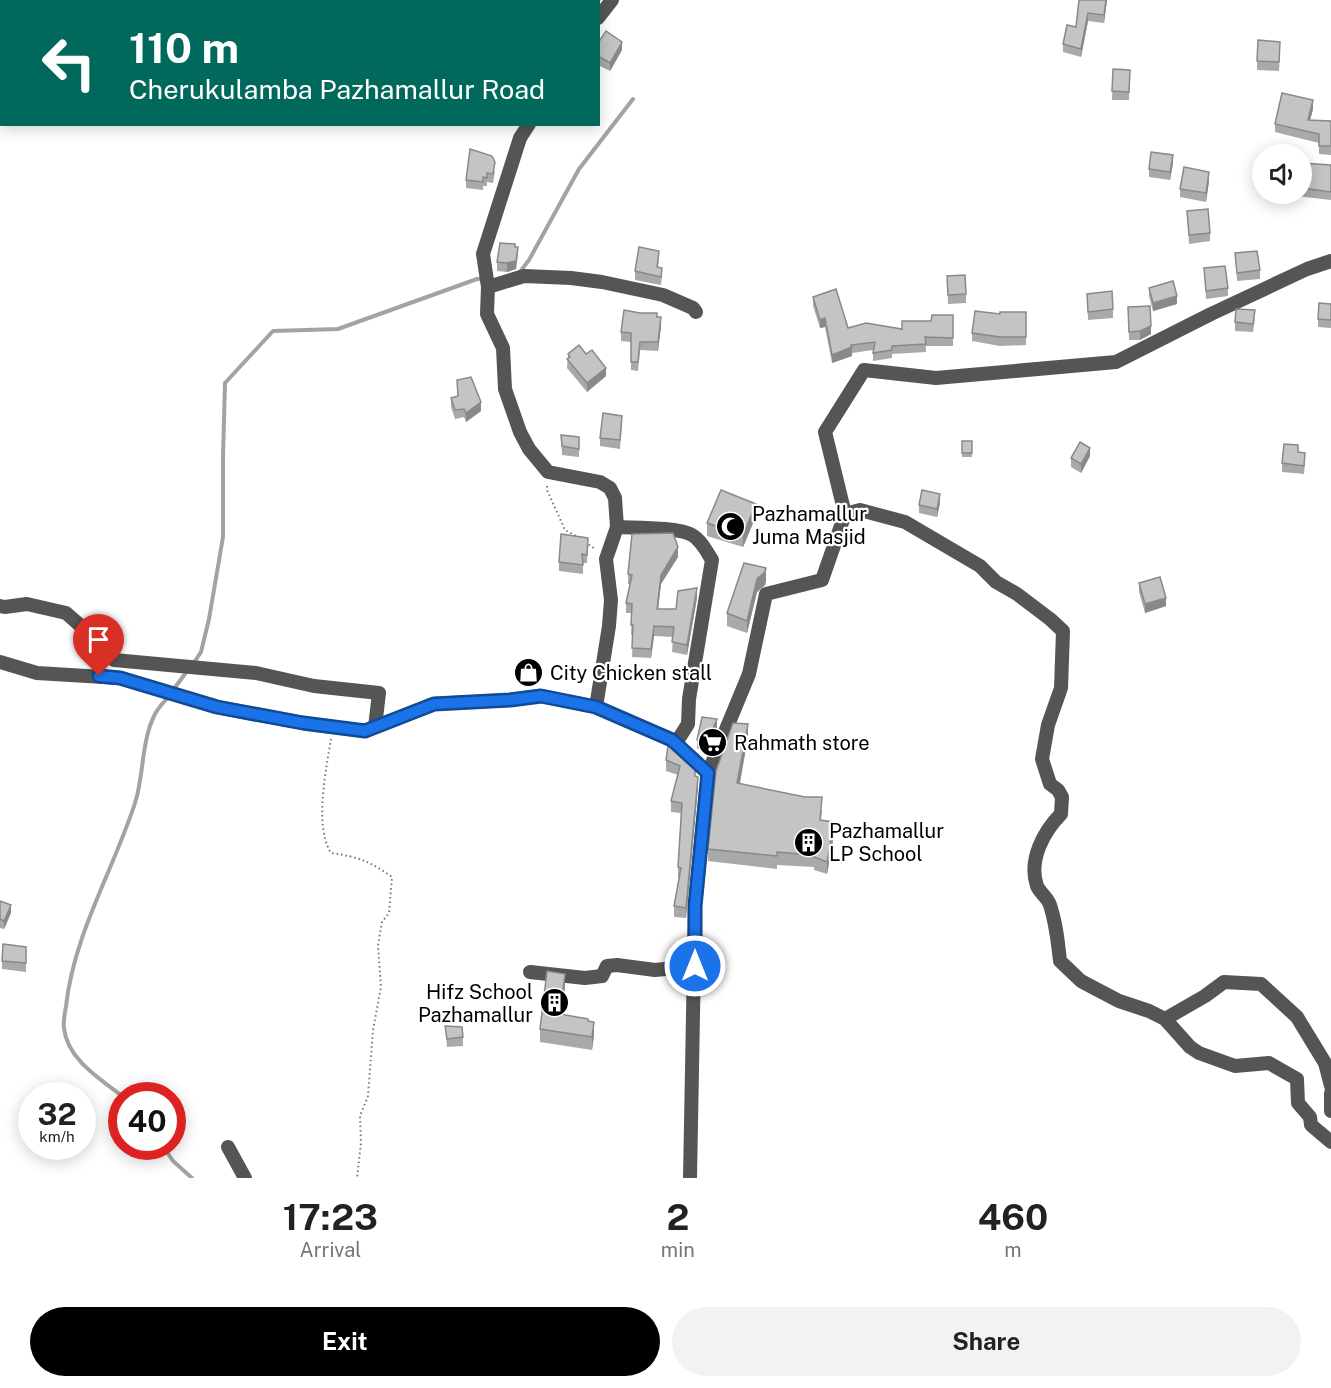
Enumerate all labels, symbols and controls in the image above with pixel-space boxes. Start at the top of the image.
text: 110 m [129,23,239,72]
icon: left [30,24,108,102]
text: Cherukulamba Pazhamallur Road [129,73,545,105]
map controls [1252,144,1312,204]
button: sound [1252,144,1312,204]
place label: Pazhamallur Juma Masjid [752,502,867,549]
mosque icon: Pazhamallur Juma Masjid [715,510,747,542]
pin [73,614,124,676]
icon: arrive [82,623,115,656]
shop icon: City Chicken stall [513,657,545,689]
place label: City Chicken stall [550,661,712,685]
supermarket icon: Rahmath store [697,727,729,759]
place label: Rahmath store [734,731,870,755]
place label: Pazhamallur LP School [829,819,944,866]
building icon: Pazhamallur LP School [792,826,824,858]
position arrow [663,934,727,998]
place label: Hifz School Pazhamallur [418,980,533,1027]
building icon: Hifz School Pazhamallur [538,987,570,1019]
speed limit sign: 40 [108,1082,186,1160]
text: 32 [37,1096,77,1132]
text: km/h [39,1128,75,1145]
text: 17:23 [283,1196,378,1238]
text: 2 [666,1196,689,1238]
text: 460 [978,1196,1048,1238]
text: Arrival [300,1238,361,1262]
text: min [661,1238,695,1262]
text: m [1004,1238,1022,1262]
button: Exit [30,1307,660,1376]
button: Share [672,1307,1301,1376]

